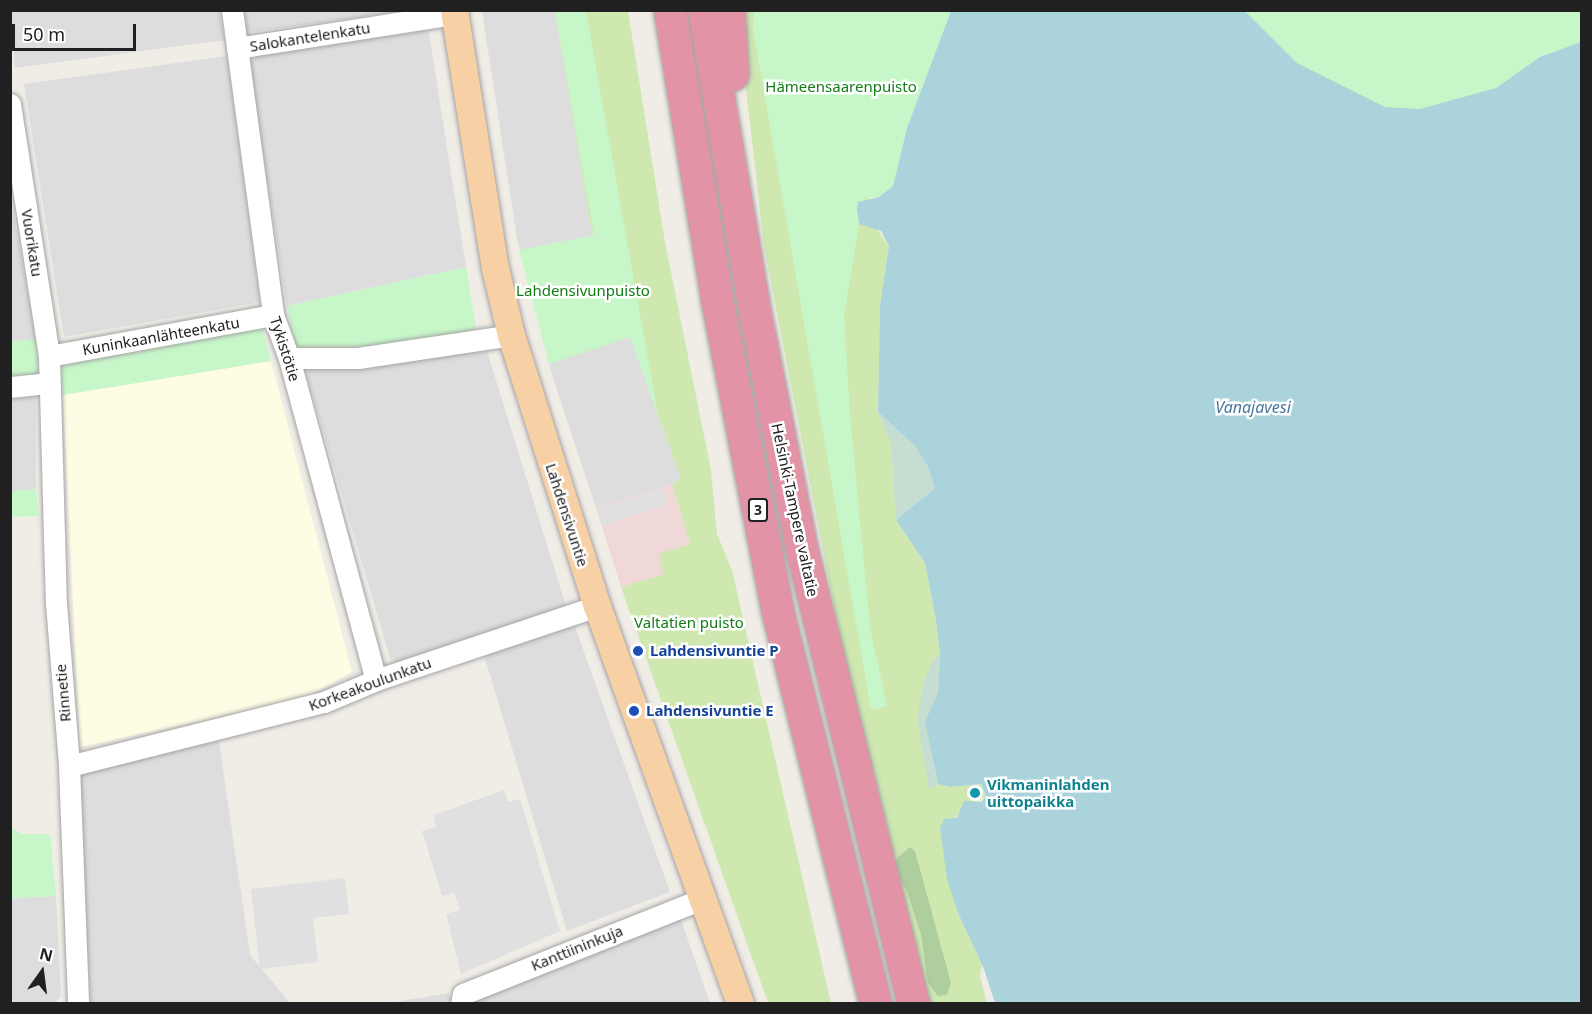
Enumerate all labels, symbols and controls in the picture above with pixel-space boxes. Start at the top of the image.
scale bar [15,12,140,50]
street label: Salokantelenkatu [248,19,372,55]
text: 50 m [23,22,65,46]
park label: Hämeensaarenpuisto [765,78,917,96]
street label: Vuorikatu [18,208,46,278]
park label: Lahdensivunpuisto [516,282,650,300]
street label: Kuninkaanlähteenkatu [81,313,241,359]
street label: Tykistötie [266,314,304,384]
water label: Vanajavesi [1215,397,1291,417]
street label: Helsinki-Tampere valtatie [768,422,822,598]
street label: Lahdensivuntie [542,461,592,569]
road number: 3 [748,499,768,521]
park label: Valtatien puisto [634,614,744,632]
place label: Lahdensivuntie P [650,642,779,660]
marker: Lahdensivuntie P [631,644,645,658]
street label: Korkeakoulunkatu [306,653,434,715]
street label: Rinnetie [52,663,74,723]
place label: Lahdensivuntie E [646,702,774,720]
marker: Lahdensivuntie E [627,704,641,718]
place label: Vikmaninlahden uittopaikka [987,775,1110,810]
marker: Vikmaninlahden uittopaikka [968,786,982,800]
street label: Kanttiininkuja [528,921,626,975]
north arrow [12,942,72,1002]
text: N [37,942,55,967]

